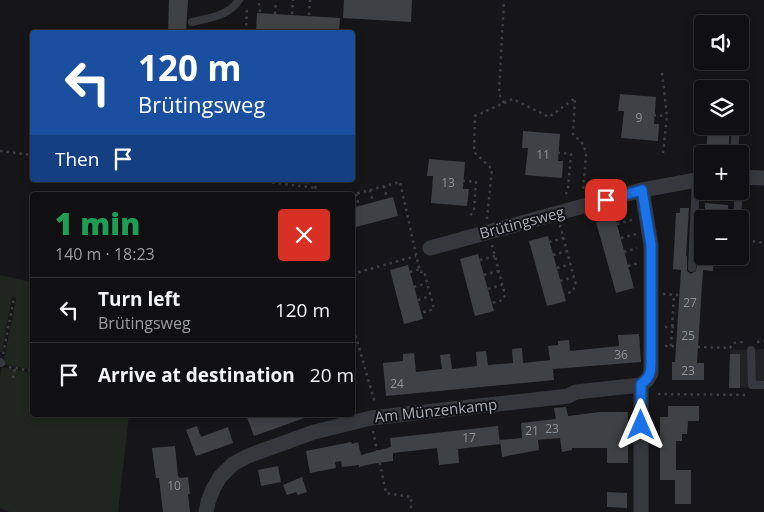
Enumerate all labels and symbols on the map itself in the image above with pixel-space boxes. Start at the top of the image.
house number: 9 [636,109,643,126]
house number: 11 [536,146,550,163]
house number: 13 [441,174,455,191]
pin [585,179,627,221]
street label: Brütingsweg [477,201,566,243]
house number: 27 [683,294,697,311]
house number: 25 [681,327,695,344]
house number: 36 [614,346,628,363]
house number: 23 [681,362,695,379]
house number: 24 [390,375,404,392]
street label: Am Münzenkamp [374,394,498,426]
position arrow [614,398,666,450]
house number: 23 [545,420,559,437]
house number: 21 [525,422,539,439]
house number: 17 [462,429,476,446]
house number: 10 [167,477,181,494]

